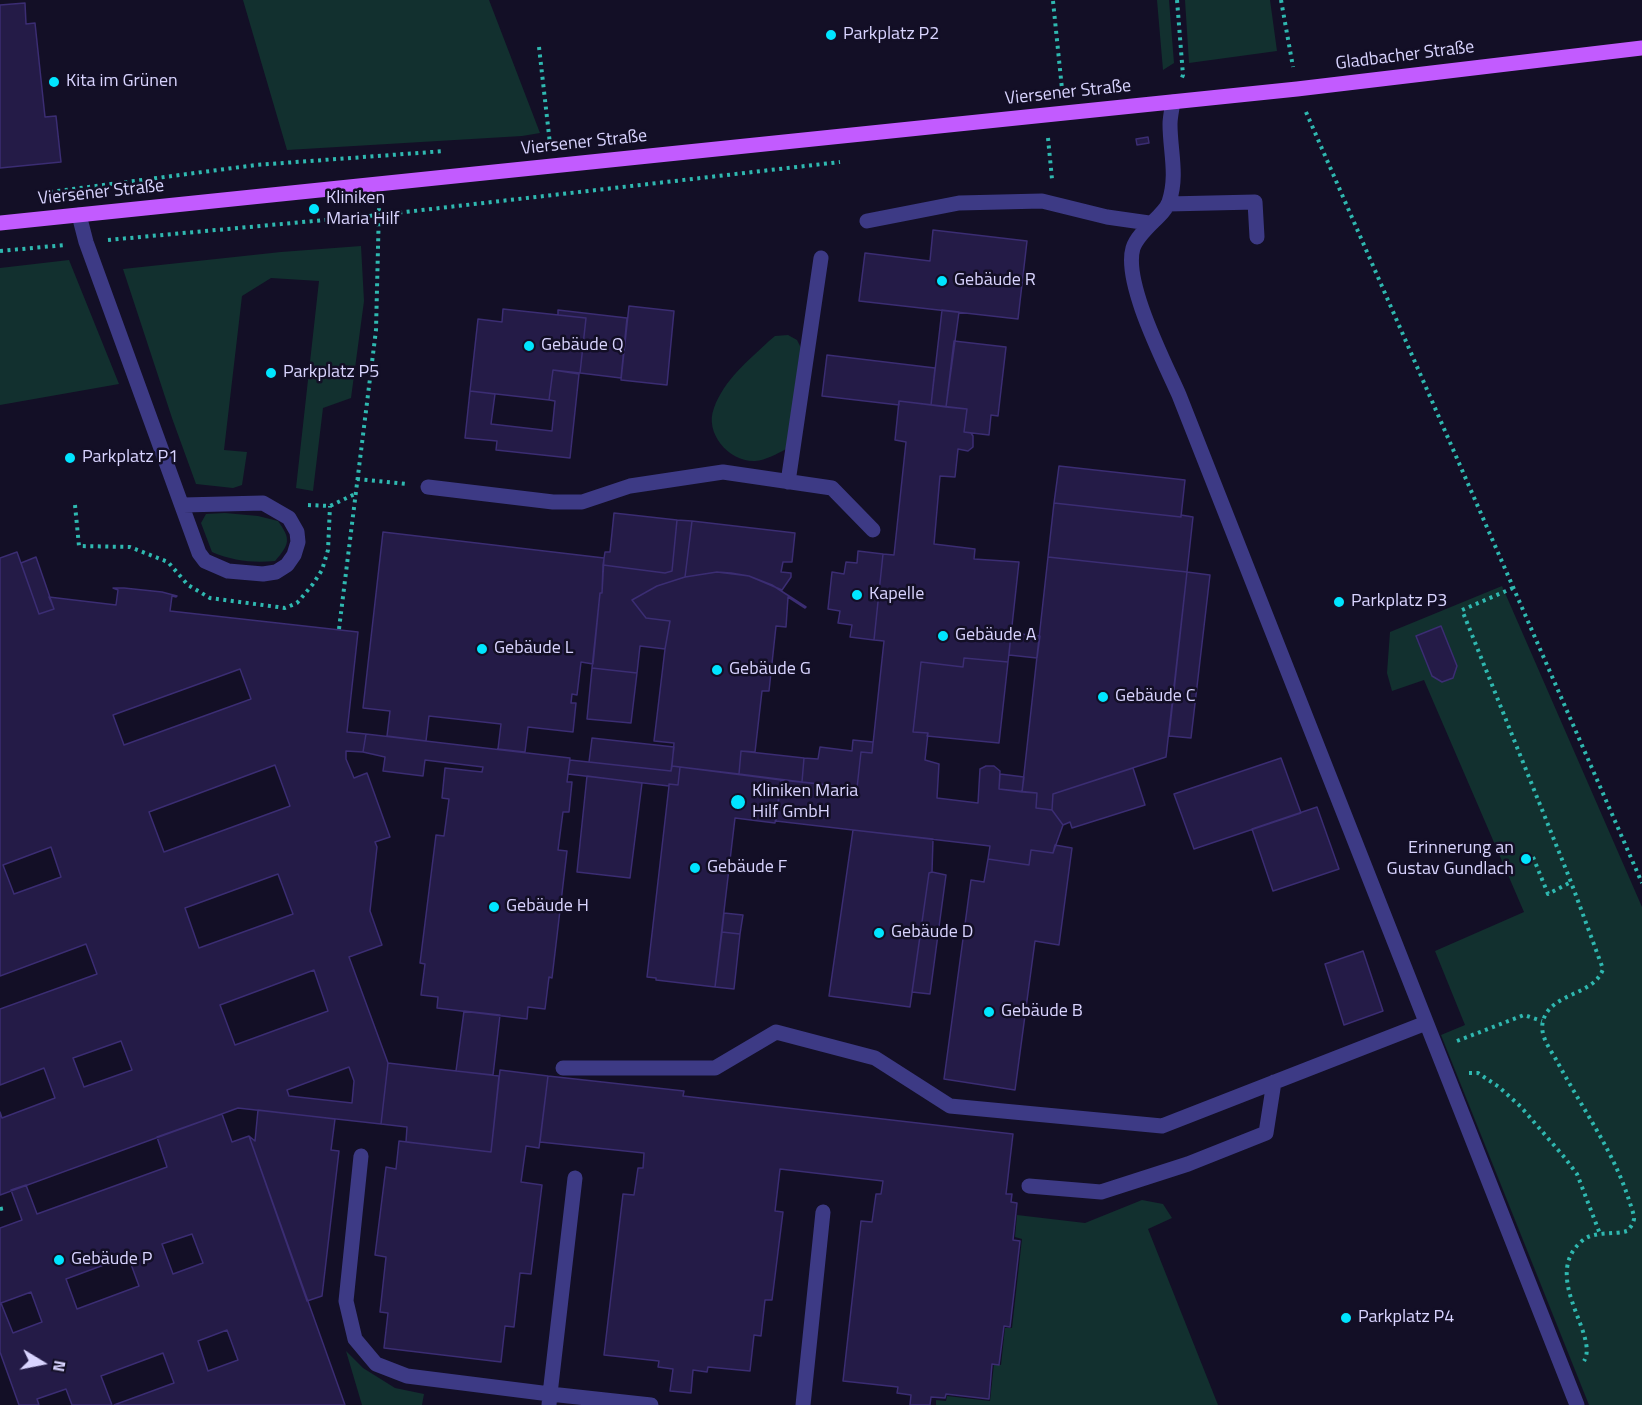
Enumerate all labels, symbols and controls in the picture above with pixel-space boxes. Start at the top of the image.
place label: Parkplatz P2 [843,24,939,46]
marker: Parkplatz P2 [824,28,838,42]
street label: Gladbacher Straße [1334,37,1476,75]
place label: Kita im Grünen [66,71,178,93]
marker: Kita im Grünen [47,75,61,89]
street label: Viersener Straße [1004,76,1132,110]
street label: Viersener Straße [520,126,648,160]
street label: Viersener Straße [37,176,165,210]
place label: Kliniken Maria Hilf [326,188,399,230]
marker: Kliniken Maria Hilf [307,202,321,216]
place label: Gebäude R [954,270,1036,292]
marker: Gebäude R [935,274,949,288]
place label: Gebäude Q [541,335,624,357]
marker: Gebäude Q [522,339,536,353]
place label: Parkplatz P5 [283,362,379,384]
marker: Parkplatz P5 [264,366,278,380]
place label: Parkplatz P1 [82,447,178,469]
marker: Parkplatz P1 [63,451,77,465]
place label: Kapelle [869,584,924,606]
marker: Kapelle [850,588,864,602]
place label: Parkplatz P3 [1351,591,1447,613]
marker: Parkplatz P3 [1332,595,1346,609]
place label: Gebäude A [955,625,1037,647]
marker: Gebäude A [936,629,950,643]
place label: Gebäude L [494,638,573,660]
marker: Gebäude L [475,642,489,656]
place label: Gebäude G [729,659,811,681]
marker: Gebäude G [710,663,724,677]
place label: Gebäude C [1115,686,1196,708]
marker: Gebäude C [1096,690,1110,704]
place label: Kliniken Maria Hilf GmbH [752,781,858,824]
marker: Kliniken Maria Hilf GmbH [729,793,747,811]
place label: Erinnerung an Gustav Gundlach [1387,838,1514,880]
marker: Erinnerung an Gustav Gundlach [1519,852,1533,866]
place label: Gebäude F [707,857,787,879]
marker: Gebäude F [688,861,702,875]
place label: Gebäude H [506,896,589,918]
marker: Gebäude H [487,900,501,914]
place label: Gebäude D [891,922,973,944]
marker: Gebäude D [872,926,886,940]
place label: Gebäude B [1001,1001,1083,1023]
marker: Gebäude B [982,1005,996,1019]
place label: Gebäude P [71,1249,152,1271]
marker: Gebäude P [52,1253,66,1267]
place label: Parkplatz P4 [1358,1307,1454,1329]
marker: Parkplatz P4 [1339,1311,1353,1325]
north arrow [12,1333,72,1393]
text: N [47,1359,73,1374]

